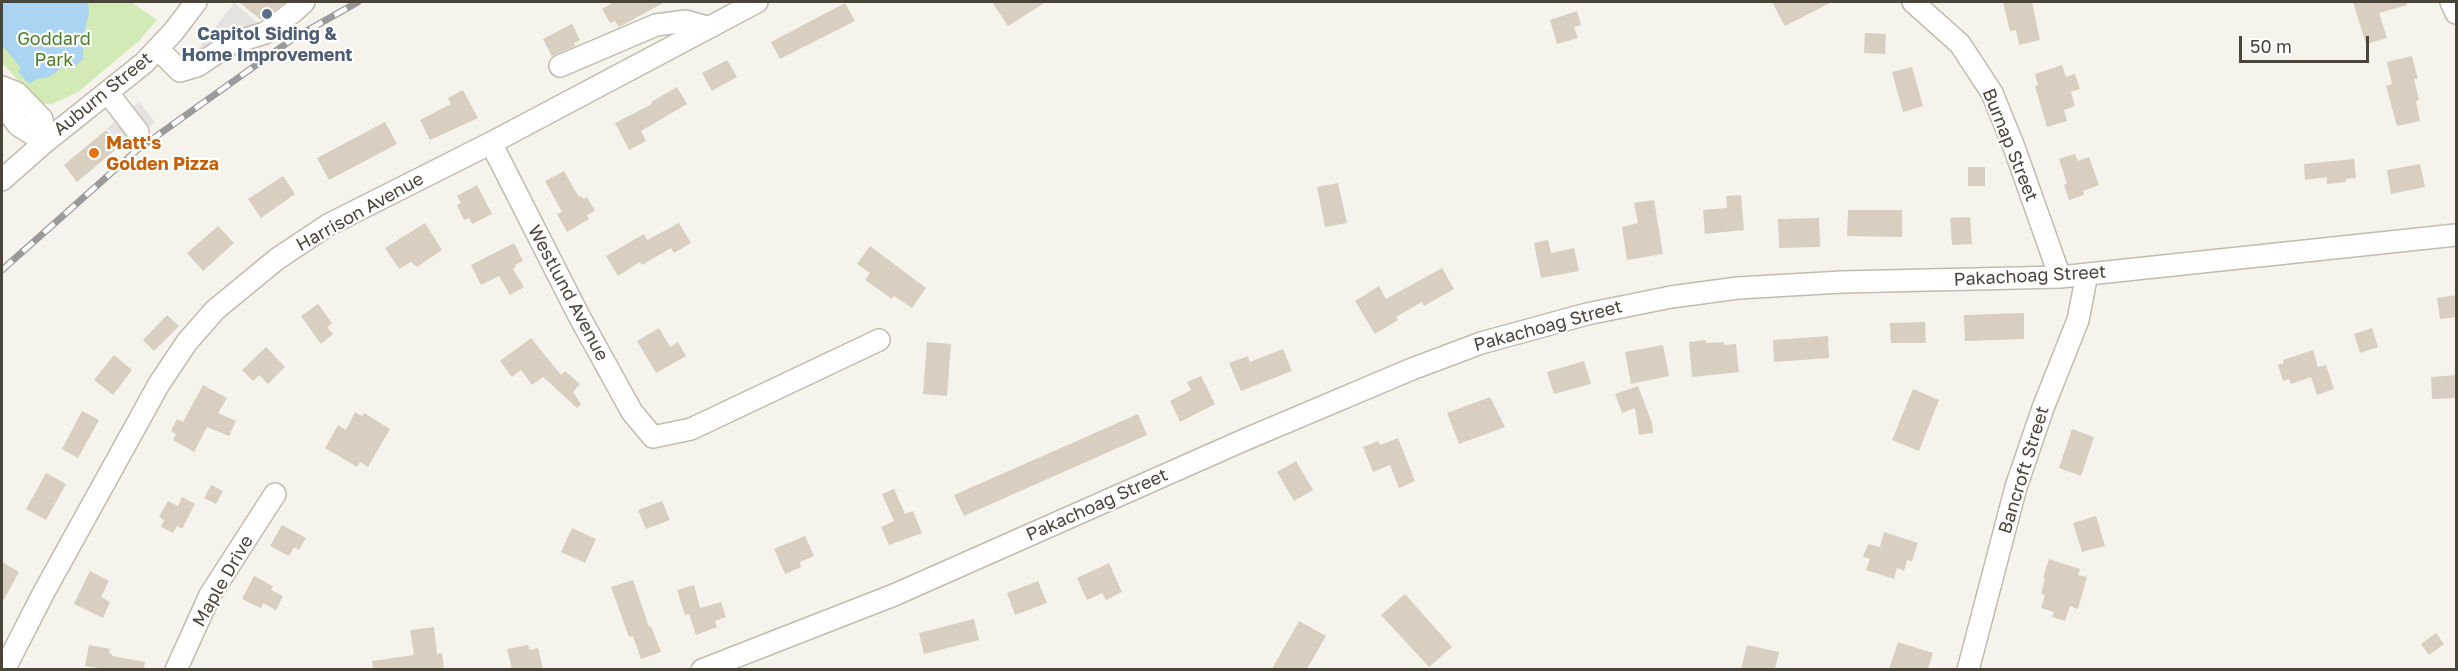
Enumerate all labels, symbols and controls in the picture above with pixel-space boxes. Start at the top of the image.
marker: Capitol Siding & Home Improvement [260,7,274,21]
place label: Capitol Siding & Home Improvement [182,23,352,66]
scale bar [2242,24,2372,62]
park label: Goddard Park [17,28,91,70]
text: 50 m [2250,35,2292,57]
street label: Auburn Street [49,48,157,140]
street label: Burnap Street [1977,85,2043,205]
place label: Matt's Golden Pizza [106,132,219,174]
marker: Matt's Golden Pizza [87,146,101,160]
street label: Harrison Avenue [293,168,427,256]
street label: Westlund Avenue [523,221,613,365]
street label: Pakachoag Street [1953,261,2107,291]
street label: Pakachoag Street [1471,296,1625,356]
street label: Bancroft Street [1994,404,2054,536]
street label: Pakachoag Street [1023,464,1171,546]
street label: Maple Drive [188,532,258,630]

